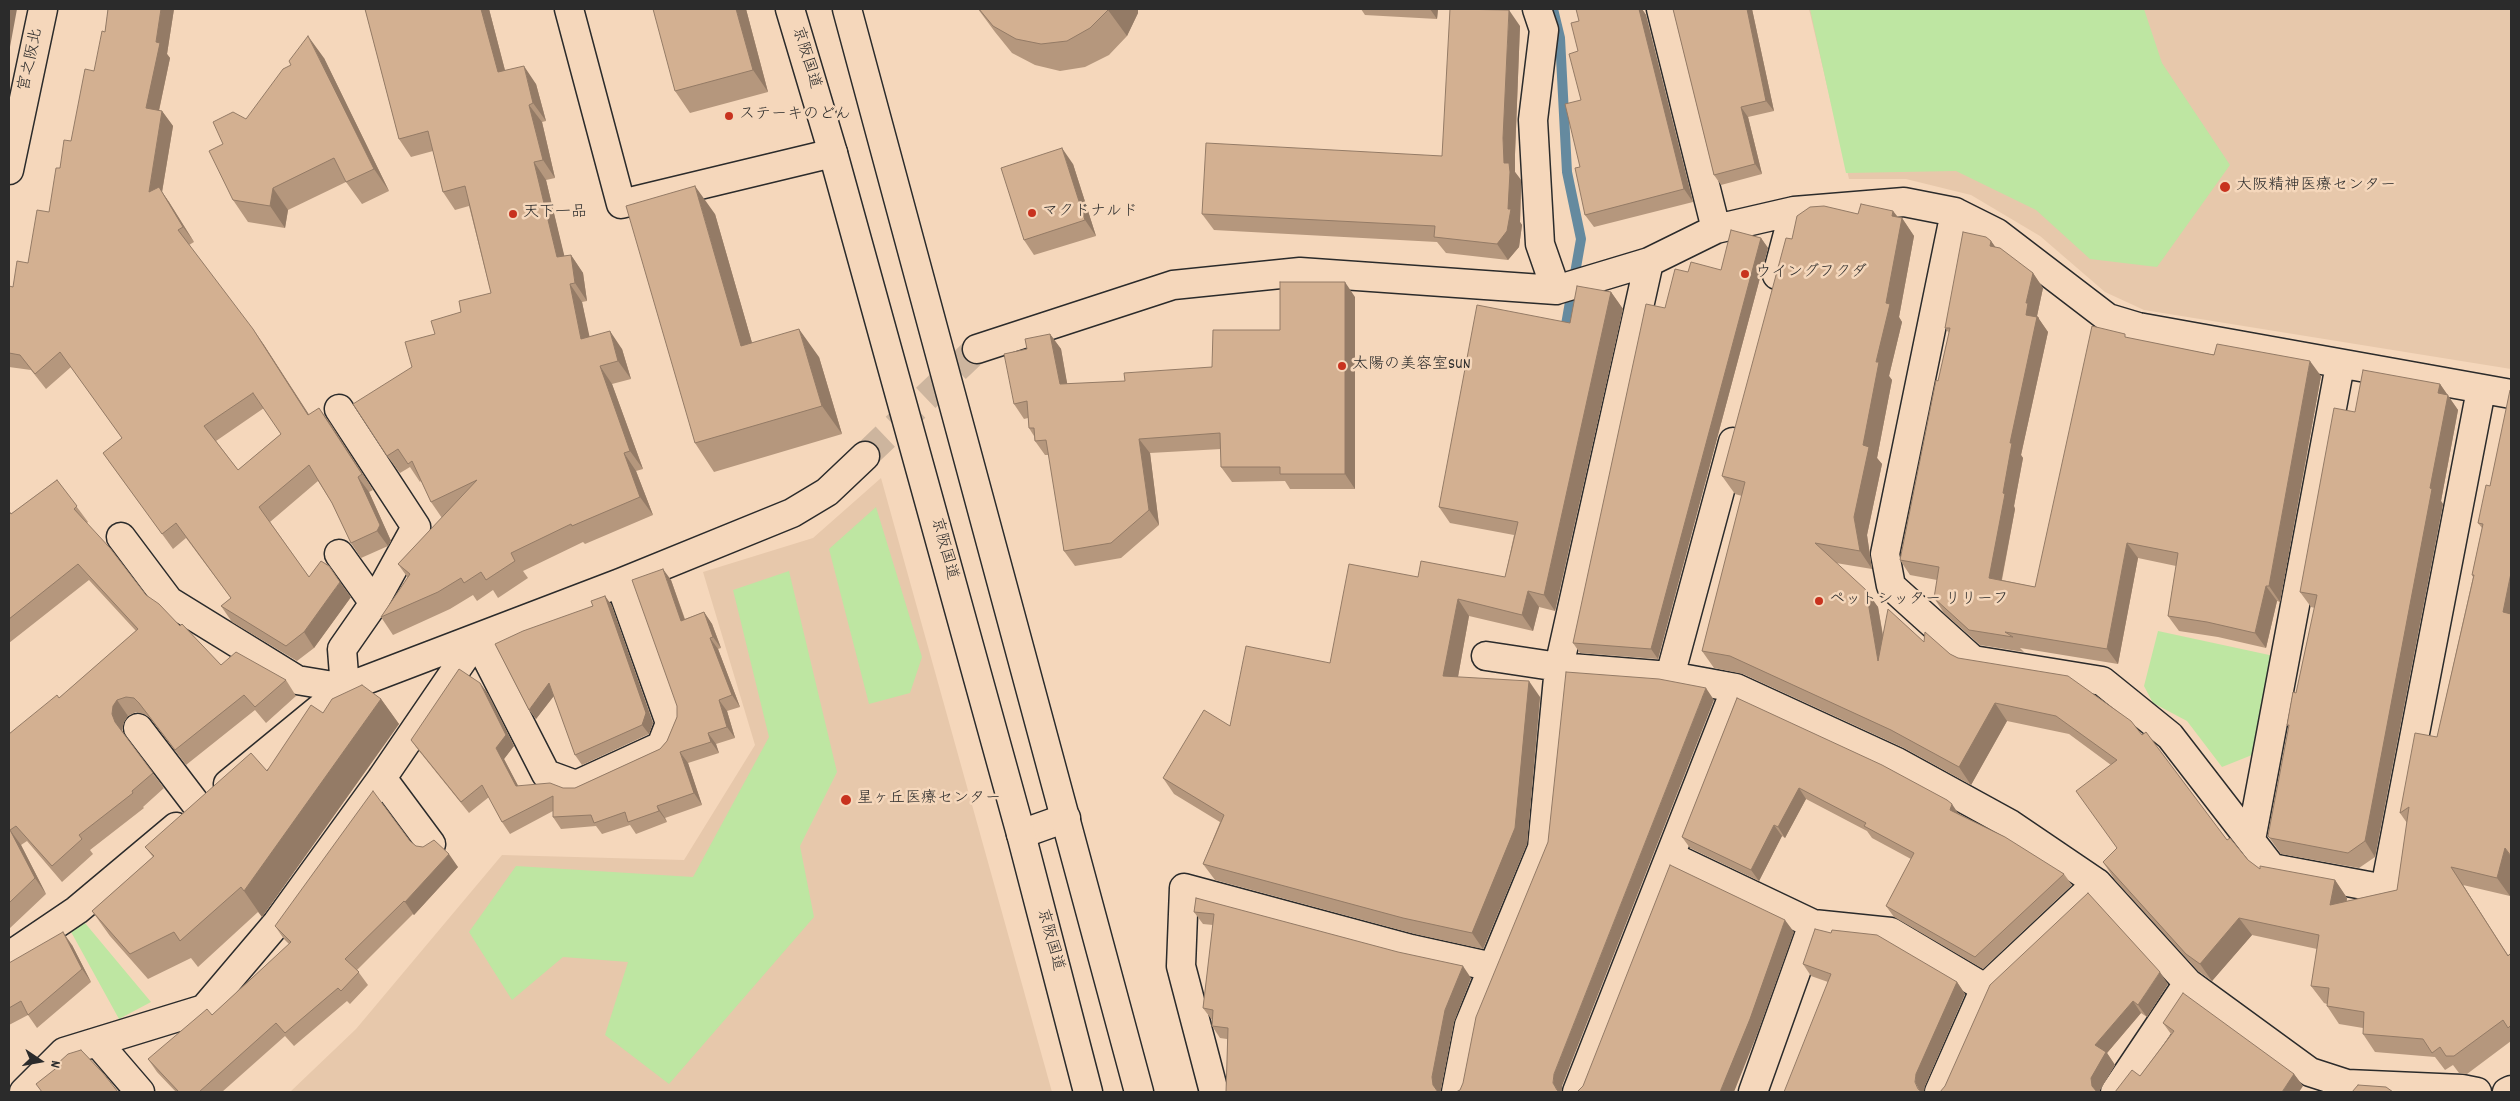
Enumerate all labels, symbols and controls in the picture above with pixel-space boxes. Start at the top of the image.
street label: 京阪国道 [786,25,824,91]
street label: 宮之阪北 [16,27,48,93]
place label: ステーキのどん [739,106,851,126]
marker: ステーキのどん [723,110,735,122]
place label: 大阪精神医療センター [2236,177,2396,197]
marker: 大阪精神医療センター [2218,180,2232,194]
place label: マクドナルド [1042,203,1138,223]
place label: 天下一品 [523,204,587,224]
marker: マクドナルド [1026,207,1038,219]
marker: 天下一品 [507,208,519,220]
place label: ウイングフクダ [1755,264,1867,284]
marker: ウイングフクダ [1739,268,1751,280]
place label: 太陽の美容室SUN [1352,356,1471,376]
marker: 太陽の美容室SUN [1336,360,1348,372]
street label: 京阪国道 [925,516,961,582]
place label: ペットシッター リリーフ [1829,591,2009,611]
marker: ペットシッター リリーフ [1813,595,1825,607]
place label: 星ヶ丘医療センター [857,790,1001,810]
marker: 星ヶ丘医療センター [839,793,853,807]
street label: 京阪国道 [1031,907,1067,973]
north arrow [15,1036,65,1086]
text: N [44,1059,65,1070]

